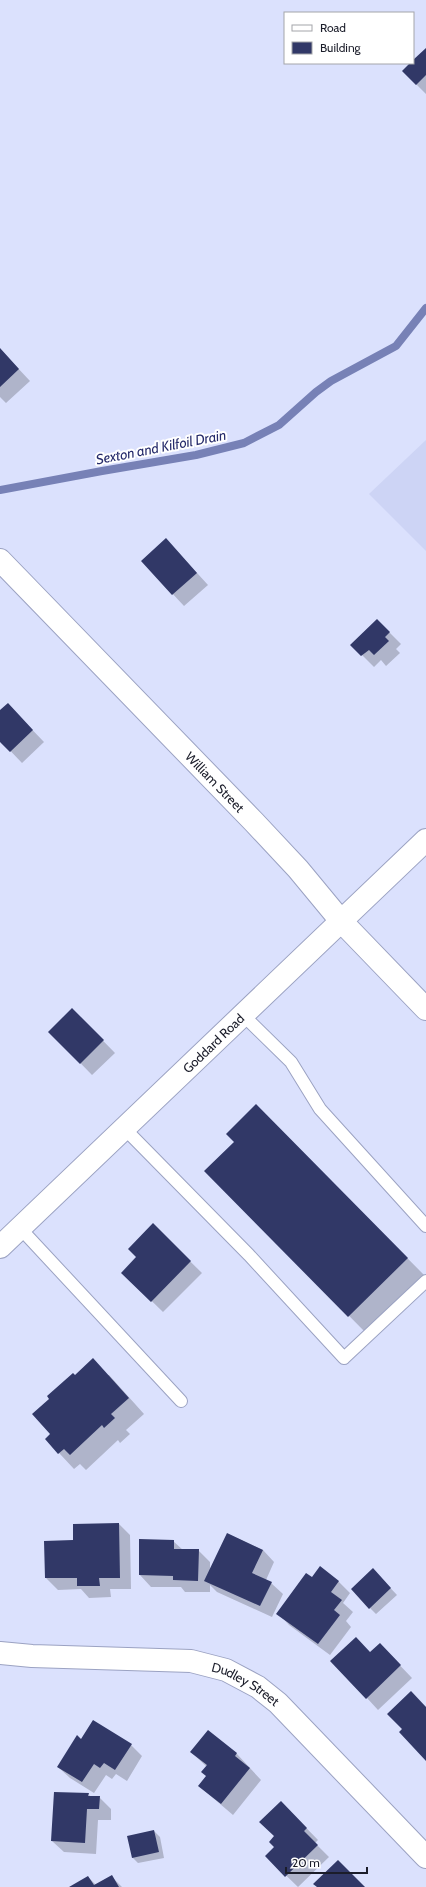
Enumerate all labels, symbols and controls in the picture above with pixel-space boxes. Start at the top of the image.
legend [284,12,414,64]
text: Road [320,20,346,35]
text: Building [320,40,362,55]
water label: Sexton and Kilfoil Drain [94,426,228,468]
street label: William Street [182,748,248,816]
street label: Goddard Road [179,1010,247,1076]
street label: Dudley Street [210,1659,283,1709]
scale bar [286,1849,367,1875]
text: 20 m [292,1855,320,1870]

